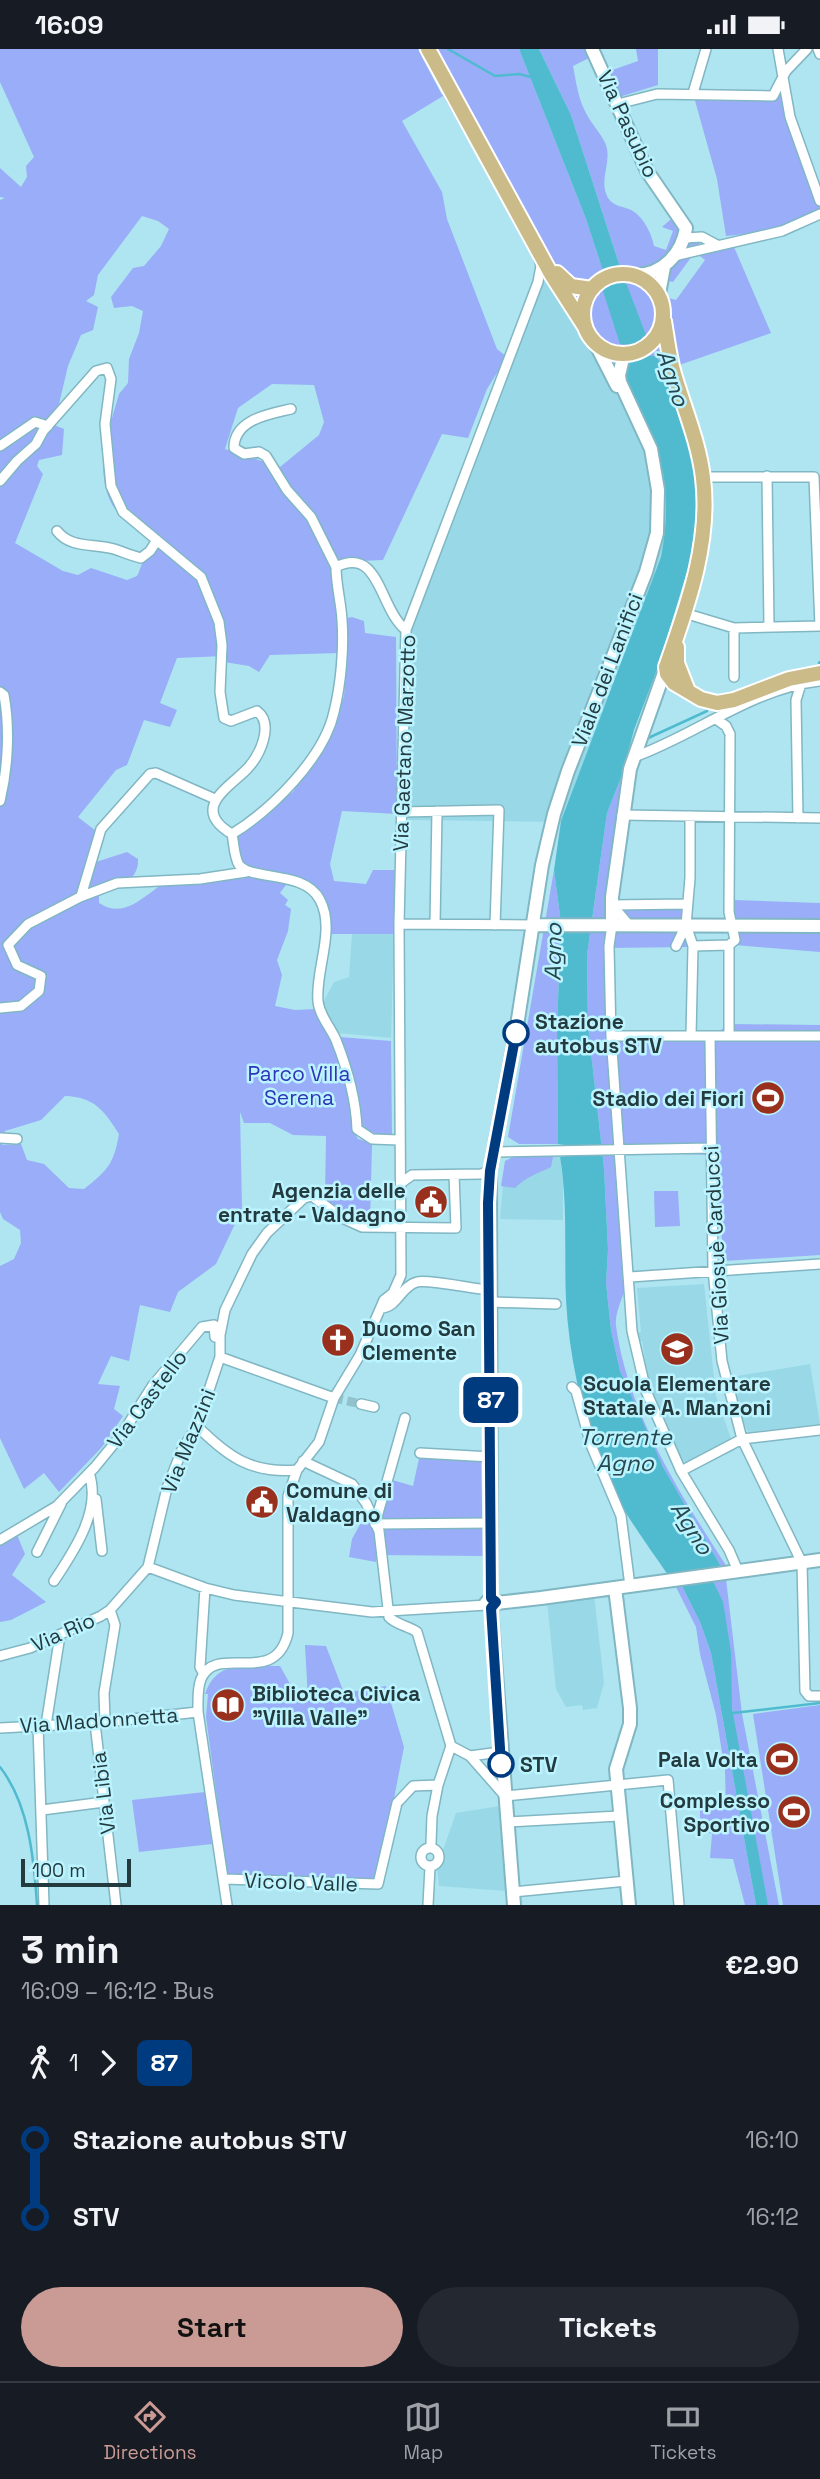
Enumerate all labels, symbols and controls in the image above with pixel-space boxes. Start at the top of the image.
text: 16:09 [35,8,103,42]
street label: Via Pasubio [591,66,665,182]
water label: Agno [650,346,696,411]
street label: Viale dei Lanifici [565,589,649,751]
street label: Via Gaetano Marzotto [387,634,421,852]
water label: Agno [537,922,569,981]
place label: Stazione autobus STV [535,1008,662,1059]
marker: Stazione autobus STV [503,1020,529,1046]
park label: Parco Villa Serena [247,1060,351,1111]
sports icon: Stadio dei Fiori [749,1079,787,1117]
place label: Stadio dei Fiori [593,1085,744,1112]
street label: Via Giosuè Carducci [697,1145,735,1345]
place label: Agenzia delle entrate - Valdagno [218,1177,406,1228]
public building icon: Agenzia delle entrate - Valdagno [412,1183,450,1221]
place label: Duomo San Clemente [362,1315,476,1366]
church icon: Duomo San Clemente [319,1321,357,1359]
school or university icon: Scuola Elementare Statale A. Manzoni [658,1330,696,1368]
street label: Via Castello [101,1344,193,1454]
place label: Scuola Elementare Statale A. Manzoni [583,1370,771,1421]
line badge: 87 [460,1377,522,1423]
text: 87 [477,1384,505,1415]
street label: Via Mazzini [155,1385,221,1497]
water label: Torrente Agno [578,1422,673,1478]
place label: Comune di Valdagno [286,1477,392,1528]
public building icon: Comune di Valdagno [243,1483,281,1521]
water label: Agno [664,1496,720,1561]
street label: Via Rio [27,1606,99,1658]
place label: Biblioteca Civica "Villa Valle" [252,1680,420,1731]
library icon: Biblioteca Civica "Villa Valle" [209,1686,247,1724]
street label: Via Madonnetta [19,1701,179,1739]
sports icon: Pala Volta [763,1740,801,1778]
place label: Pala Volta [658,1746,758,1773]
street label: Via Libia [85,1750,121,1836]
marker: STV [488,1751,514,1777]
place label: STV [520,1751,558,1778]
place label: Complesso Sportivo [660,1787,770,1838]
sports icon: Complesso Sportivo [775,1793,813,1831]
scale bar [21,1856,131,1888]
text: 100 m [32,1858,86,1883]
street label: Vicolo Valle [244,1867,358,1897]
text: 3 min [21,1926,120,1974]
text: €2.90 [725,1948,799,1982]
text: 16:09 – 16:12 · Bus [21,1976,214,2006]
icon: walk [21,2044,59,2082]
icon: forward [89,2044,127,2082]
text: 87 [151,2047,178,2078]
text: 1 [69,2048,79,2078]
text: Stazione autobus STV [73,2123,347,2157]
text: 16:10 [745,2125,799,2155]
text: STV [73,2200,120,2234]
text: 16:12 [746,2202,799,2232]
button: Start [21,2287,403,2367]
button: Tickets [417,2287,799,2367]
tab: Directions [103,2398,197,2465]
tab: Map [404,2398,443,2465]
tab: Tickets [650,2398,717,2465]

